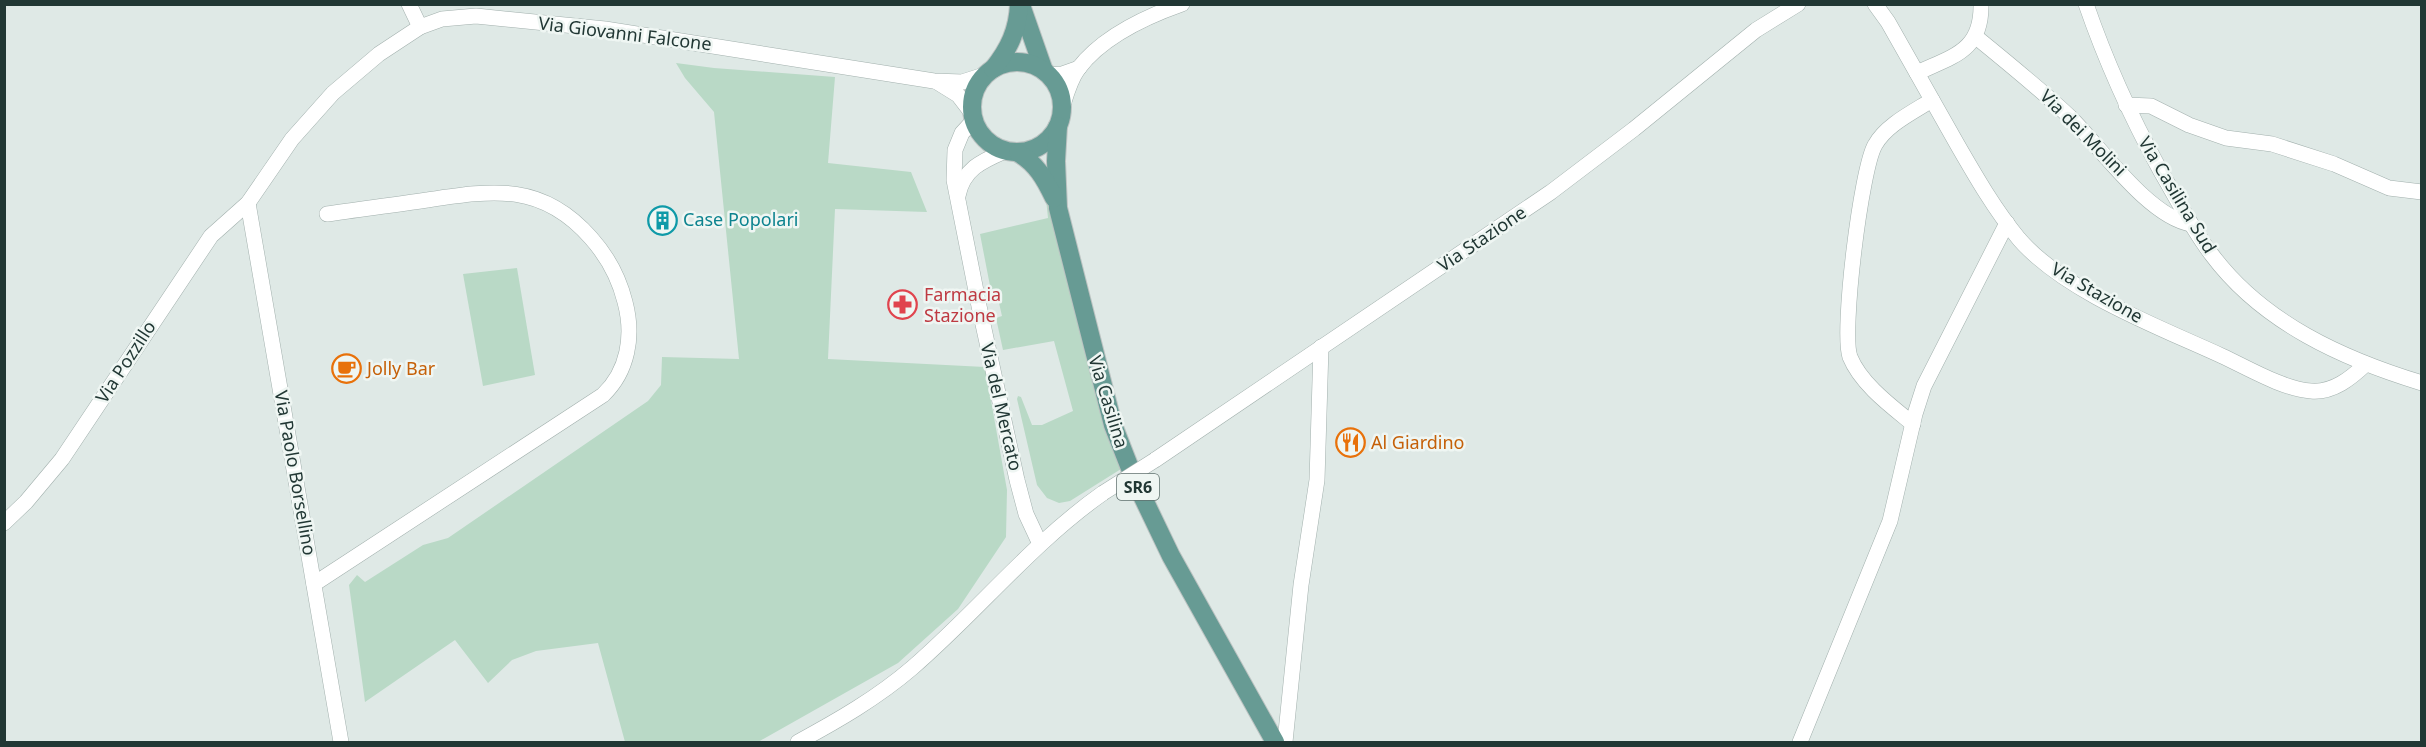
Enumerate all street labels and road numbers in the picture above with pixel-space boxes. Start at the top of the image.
street label: Via Giovanni Falcone [537,10,713,56]
street label: Via dei Molini [2035,84,2132,181]
street label: Via Casilina Sud [2134,132,2222,257]
street label: Via Stazione [1432,200,1530,277]
street label: Via Stazione [2047,256,2148,328]
street label: Via Pozzillo [90,316,161,407]
street label: Via del Mercato [976,341,1028,473]
street label: Via Casilina [1084,353,1134,451]
street label: Via Paolo Borsellino [270,388,322,557]
road number: SR6 [1117,474,1159,500]

